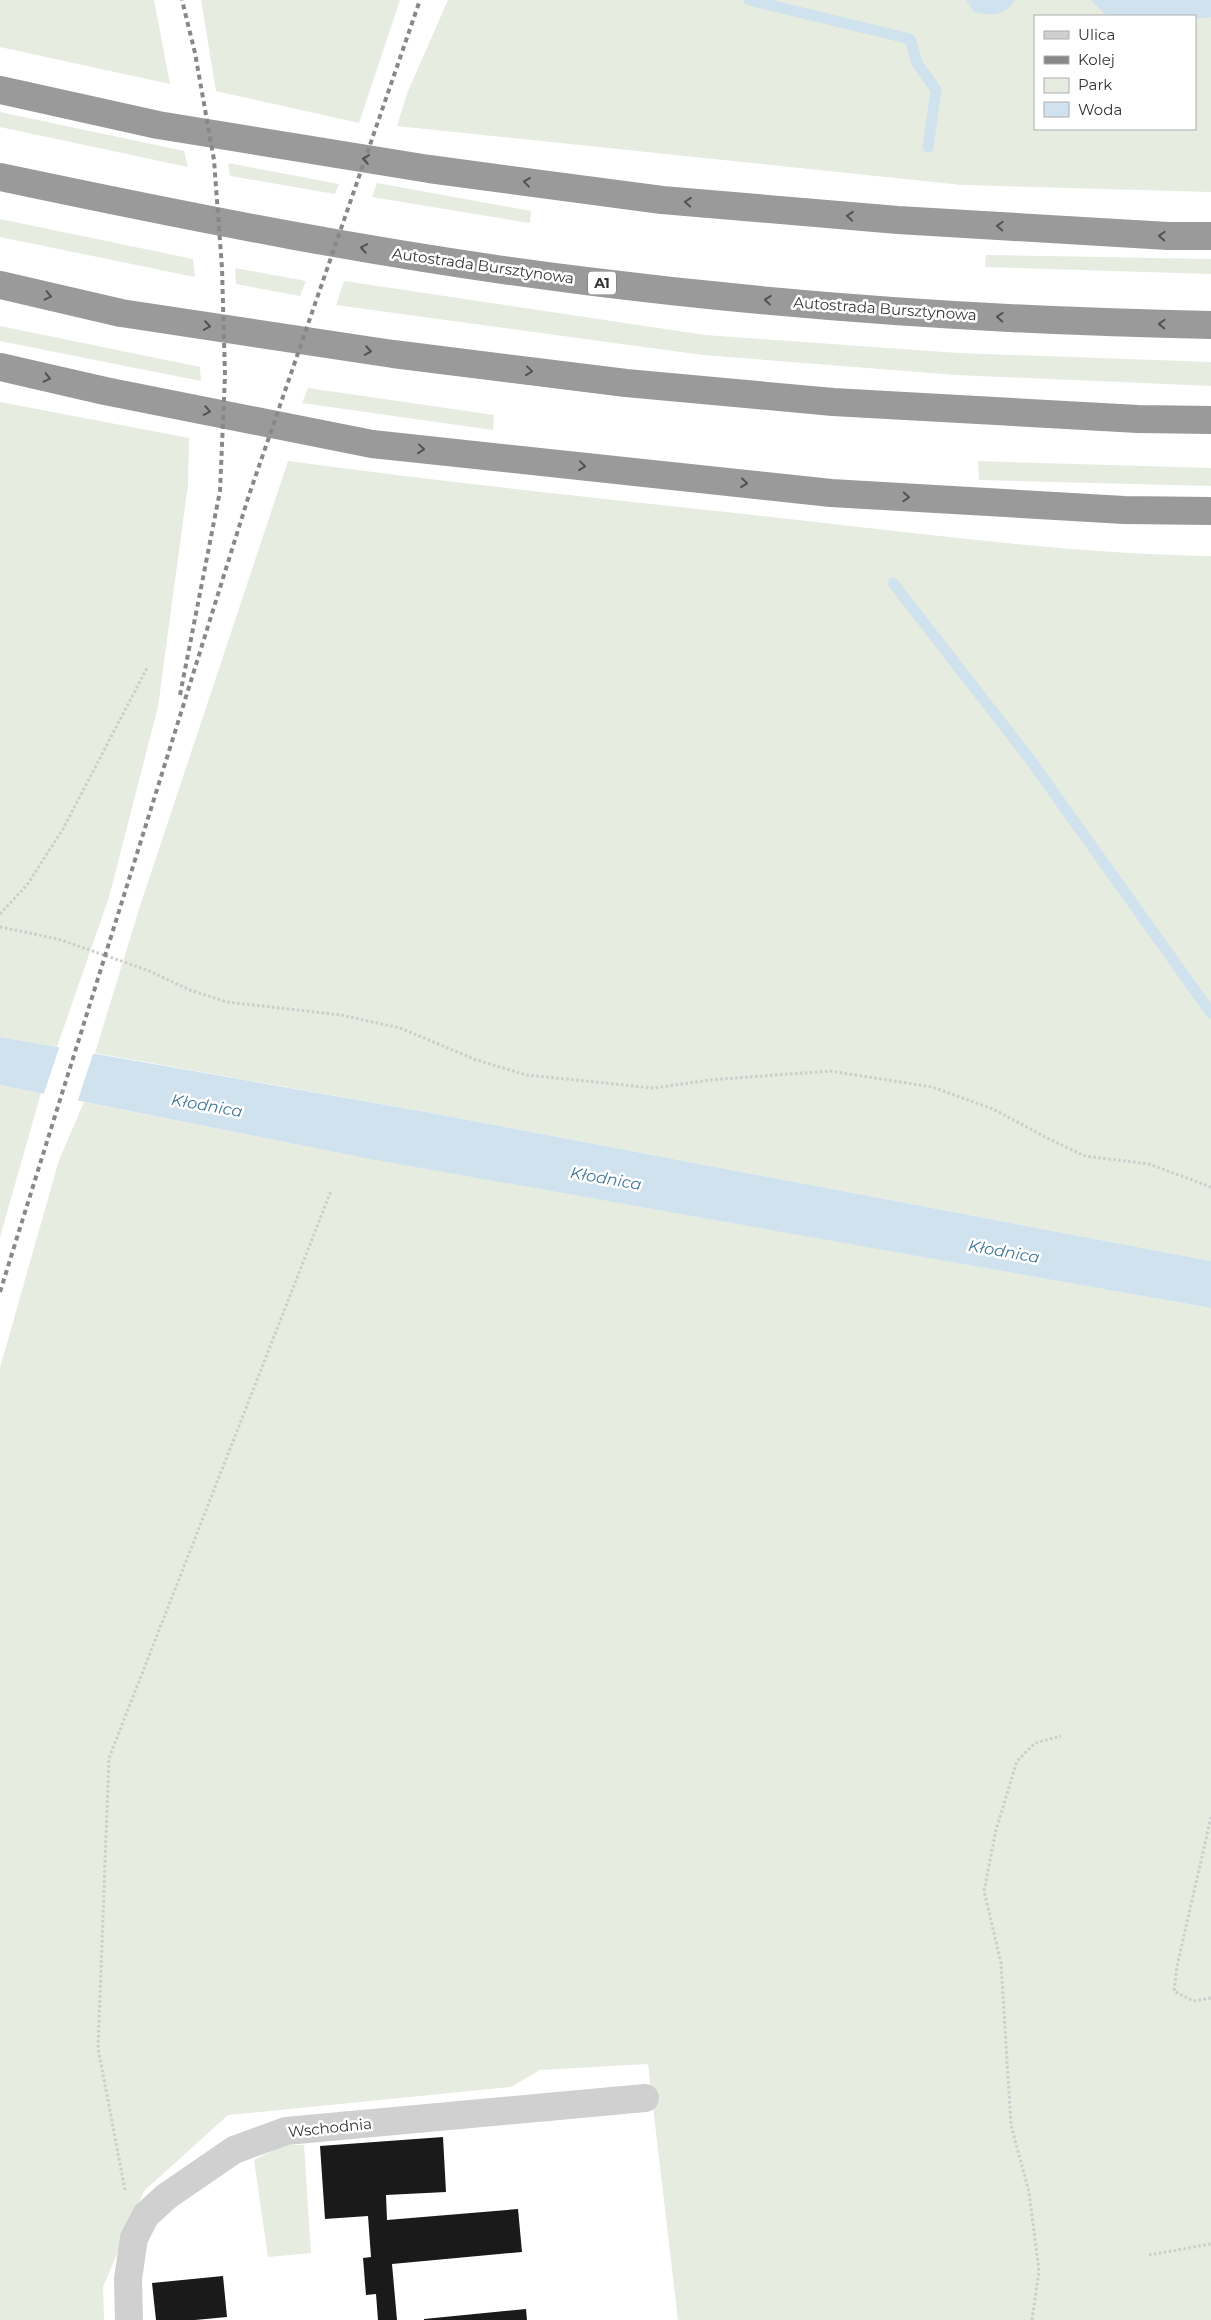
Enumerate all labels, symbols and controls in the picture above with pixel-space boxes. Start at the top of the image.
legend [1034,15,1196,130]
text: Ulica [1078,25,1115,44]
text: Kolej [1078,50,1115,69]
text: Park [1078,75,1112,94]
text: Woda [1078,100,1122,119]
one-way arrow [361,154,370,164]
one-way arrow [522,177,530,188]
one-way arrow [683,197,691,208]
one-way arrow [845,211,853,222]
one-way arrow [996,221,1004,232]
one-way arrow [1158,230,1166,241]
one-way arrow [360,243,368,253]
street label: Autostrada Bursztynowa [391,243,575,288]
road number: A1 [588,272,616,294]
one-way arrow [43,290,52,301]
street label: Autostrada Bursztynowa [793,293,977,324]
one-way arrow [764,295,772,306]
one-way arrow [996,312,1004,322]
one-way arrow [1158,319,1166,329]
one-way arrow [203,320,212,330]
one-way arrow [364,345,372,355]
one-way arrow [525,365,533,376]
one-way arrow [43,372,52,383]
one-way arrow [202,406,211,416]
one-way arrow [417,443,425,454]
one-way arrow [579,460,587,471]
one-way arrow [740,477,748,488]
one-way arrow [902,492,910,503]
water label: Kłodnica [170,1090,244,1121]
water label: Kłodnica [569,1163,643,1194]
water label: Kłodnica [967,1236,1041,1267]
street label: Wschodnia [287,2114,373,2141]

